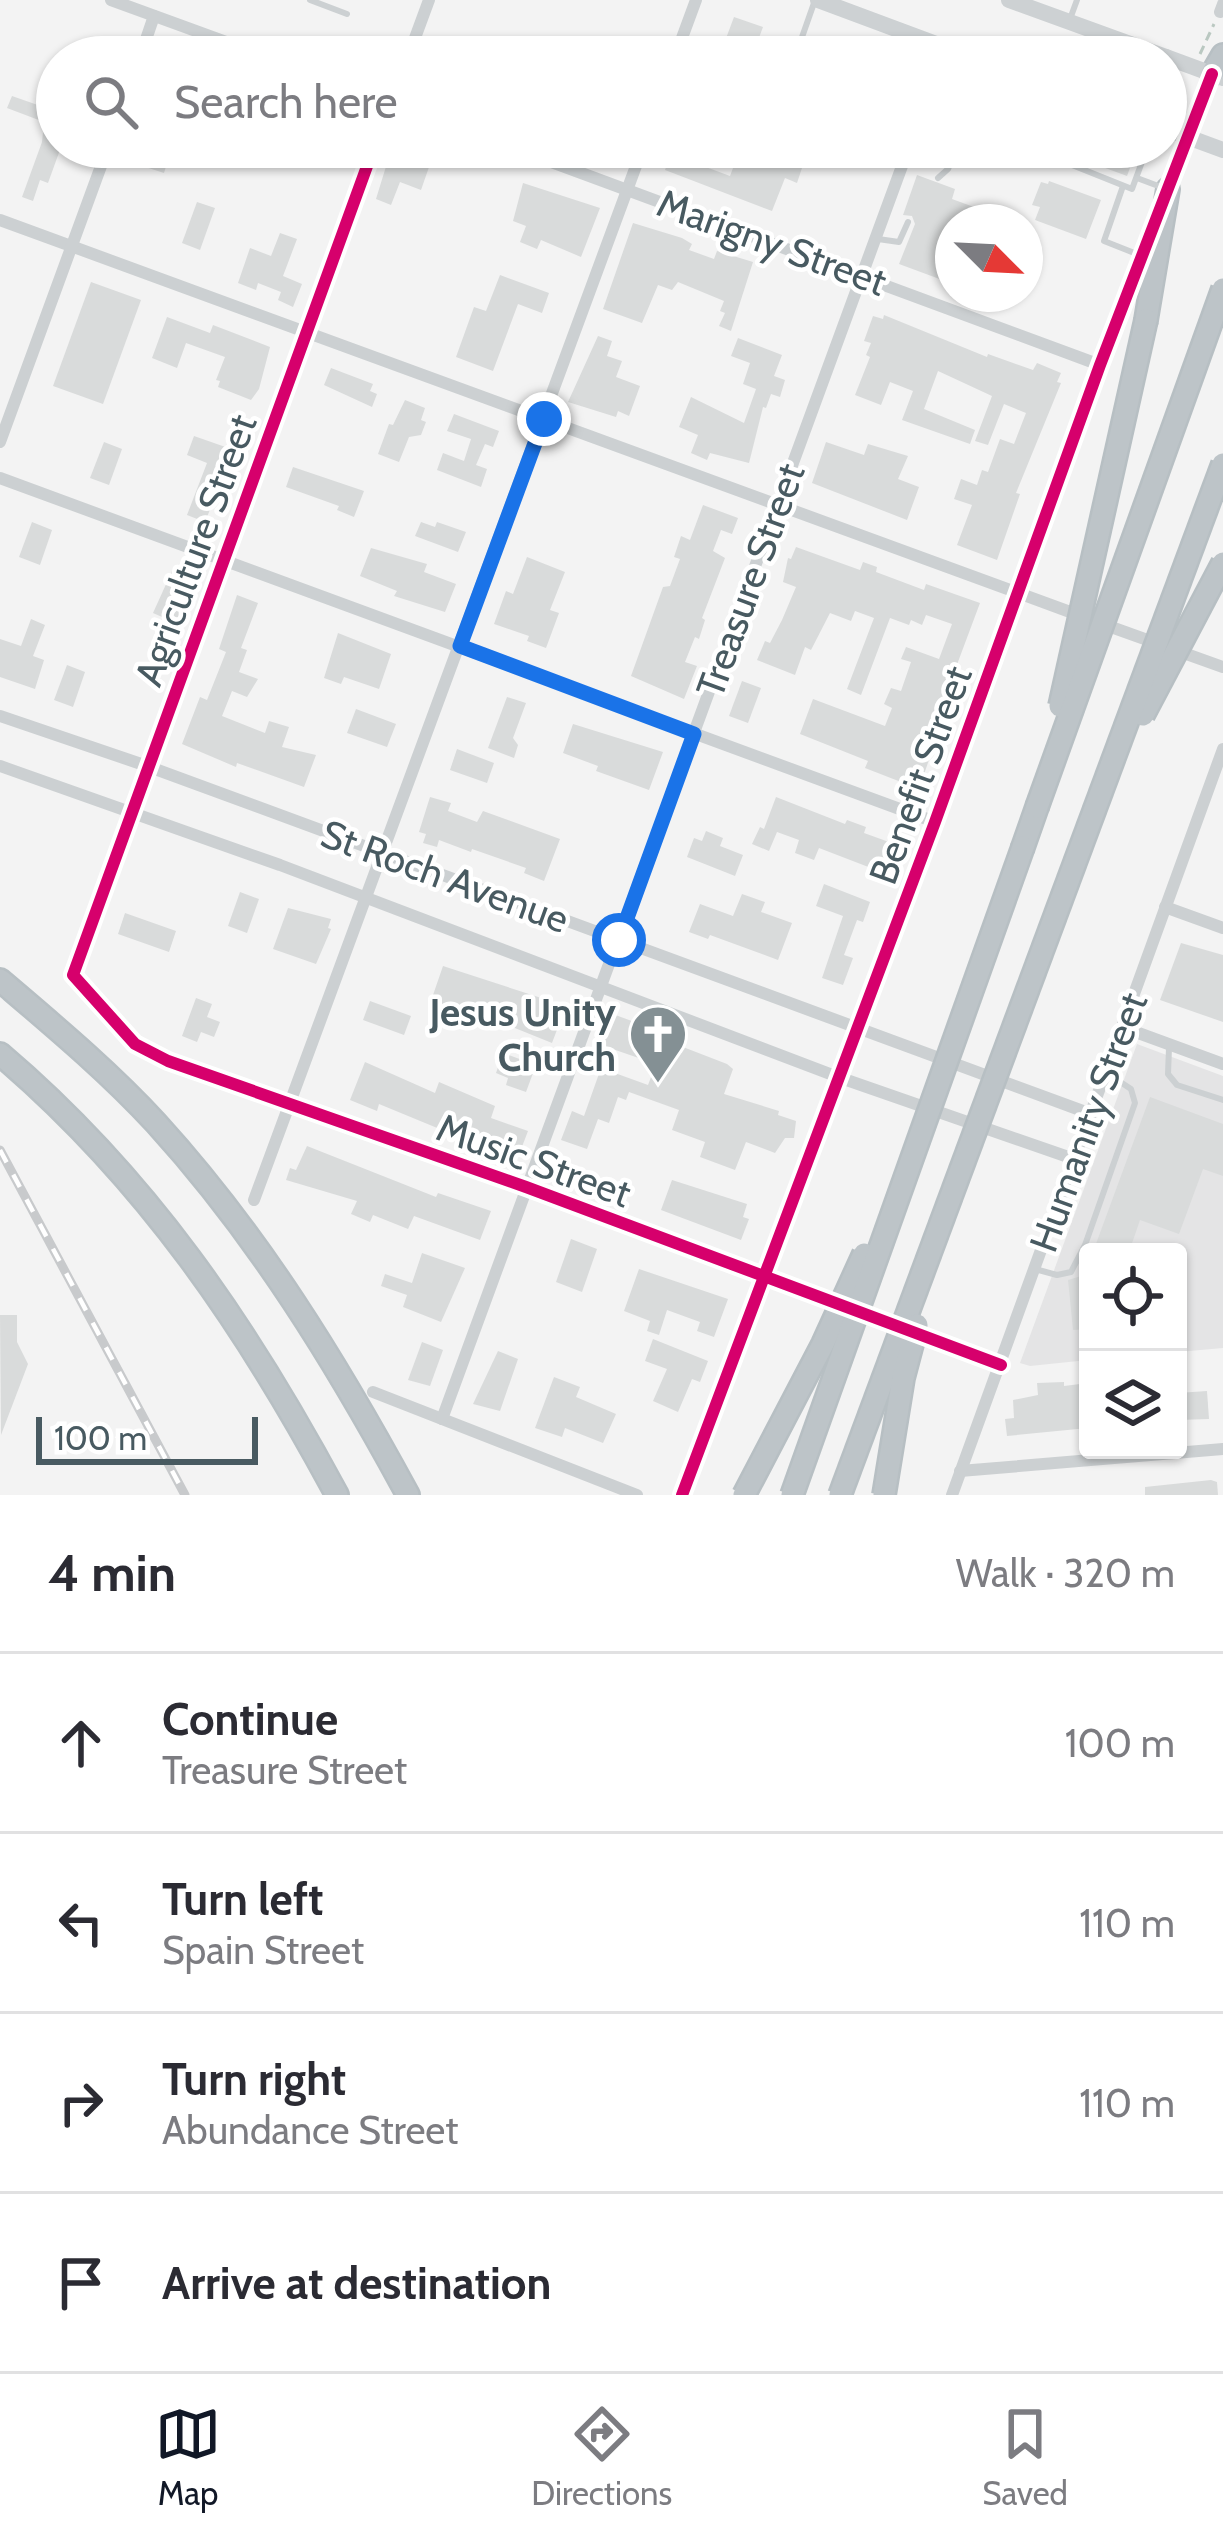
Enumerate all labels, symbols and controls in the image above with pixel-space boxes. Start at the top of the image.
search box [36,36,1187,168]
icon: search [78,69,144,135]
text: Search here [174,75,398,129]
street label: Marigny Street [651,178,893,306]
north arrow [935,204,1043,312]
route end [517,392,571,446]
street label: Agriculture Street [124,408,266,692]
street label: Treasure Street [686,457,814,703]
street label: Benefit Street [858,659,982,891]
street label: St Roch Avenue [315,809,575,943]
route start [592,913,646,967]
street label: Humanity Street [1019,986,1157,1258]
place label: Jesus Unity Church [429,988,616,1081]
church icon: Jesus Unity Church [627,1003,689,1085]
street label: Music Street [431,1103,637,1217]
map controls [1079,1243,1187,1459]
button: locate [1079,1243,1187,1351]
button: layers [1079,1351,1187,1459]
scale bar [36,1411,258,1464]
text: 100 m [54,1418,147,1458]
text: 4 min [48,1542,176,1604]
text: Walk · 320 m [956,1549,1175,1597]
text: Continue [162,1692,338,1746]
icon: ahead [48,1710,114,1776]
text: 100 m [1065,1719,1175,1767]
text: Treasure Street [162,1746,407,1794]
text: Turn left [162,1872,324,1926]
icon: left [48,1890,114,1956]
text: 110 m [1079,1899,1175,1947]
text: Spain Street [162,1926,364,1974]
text: Turn right [162,2052,346,2106]
icon: right [48,2070,114,2136]
text: 110 m [1079,2079,1175,2127]
text: Abundance Street [162,2106,458,2154]
icon: arrive [48,2250,114,2316]
text: Arrive at destination [162,2256,551,2310]
tab: Map [155,2401,221,2513]
tab: Directions [531,2401,672,2513]
tab: Saved [982,2401,1068,2513]

